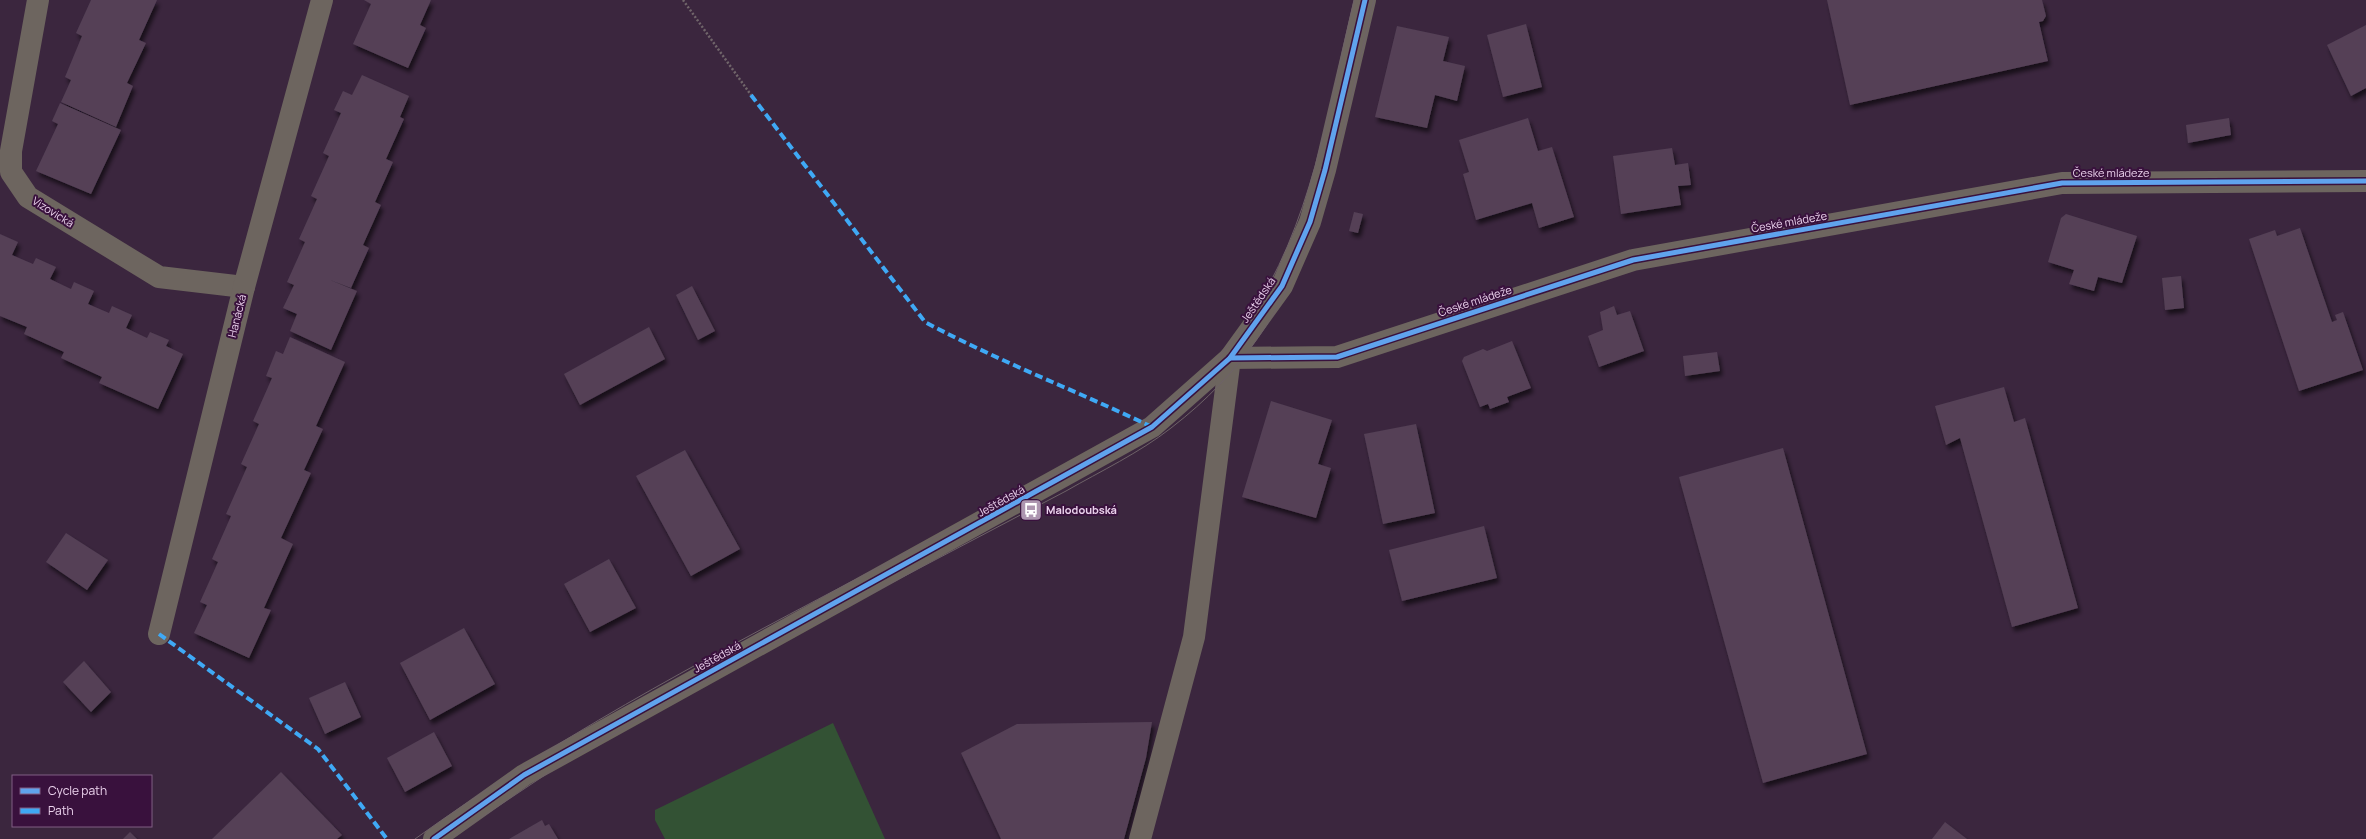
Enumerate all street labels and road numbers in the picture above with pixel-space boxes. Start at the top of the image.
street label: České mládeže [2073,165,2150,180]
street label: Vizovická [30,193,77,230]
street label: České mládeže [1750,207,1829,236]
street label: Ještědská [1237,274,1278,325]
street label: České mládeže [1436,281,1514,320]
street label: Hanácká [224,293,249,339]
street label: Ještědská [974,481,1027,520]
street label: Ještědská [690,637,743,676]

